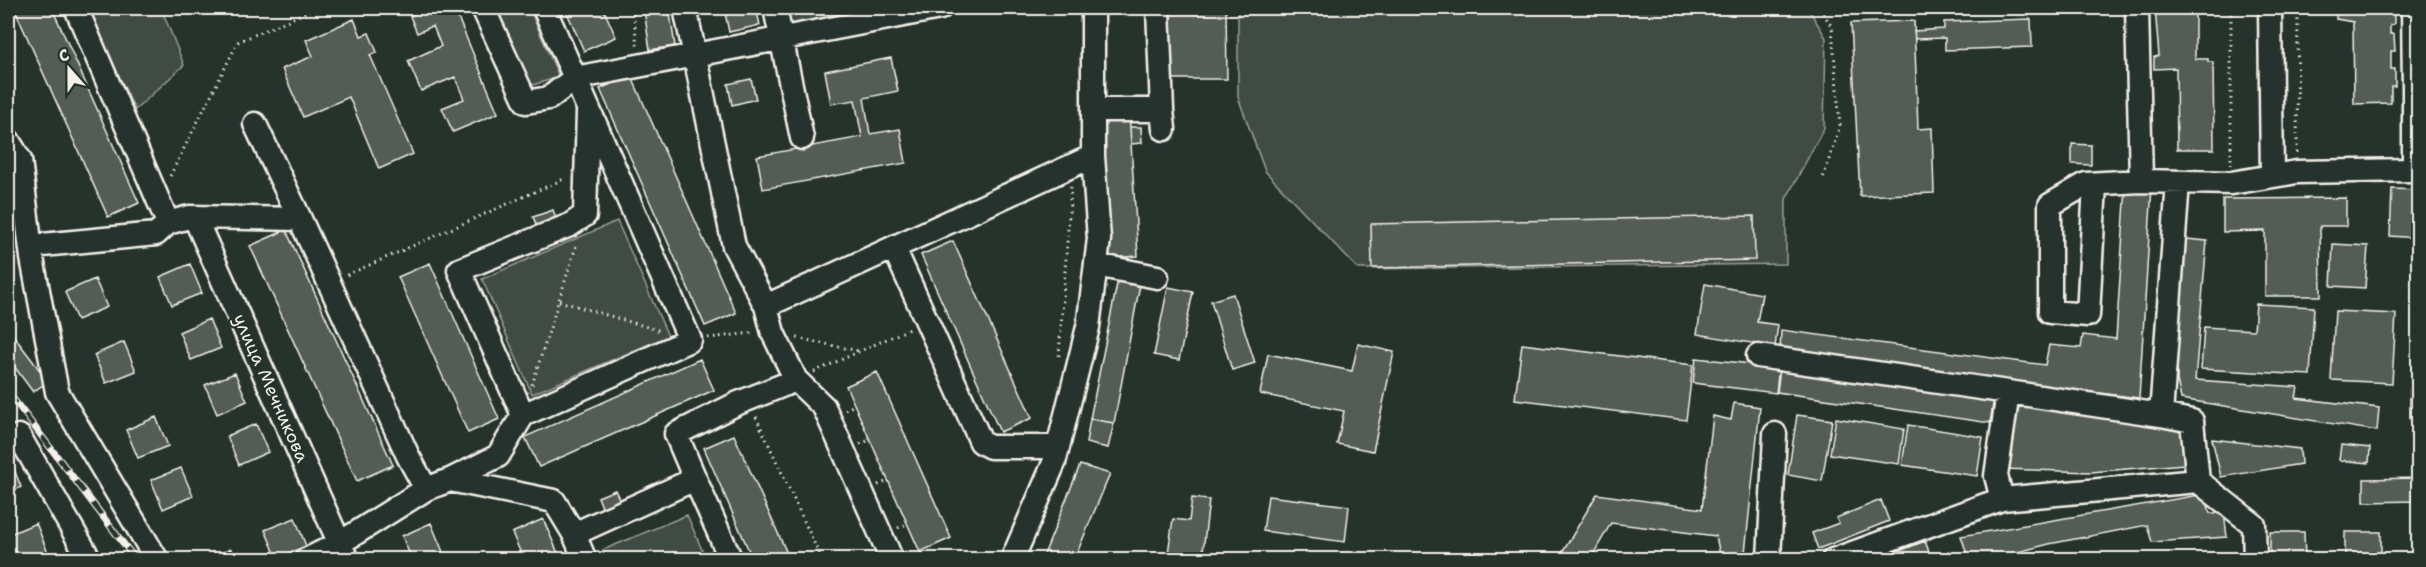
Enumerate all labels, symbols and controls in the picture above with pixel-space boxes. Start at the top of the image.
north arrow [39,39,99,99]
text: С [55,44,72,67]
street label: улица Мечникова [227,310,315,466]

